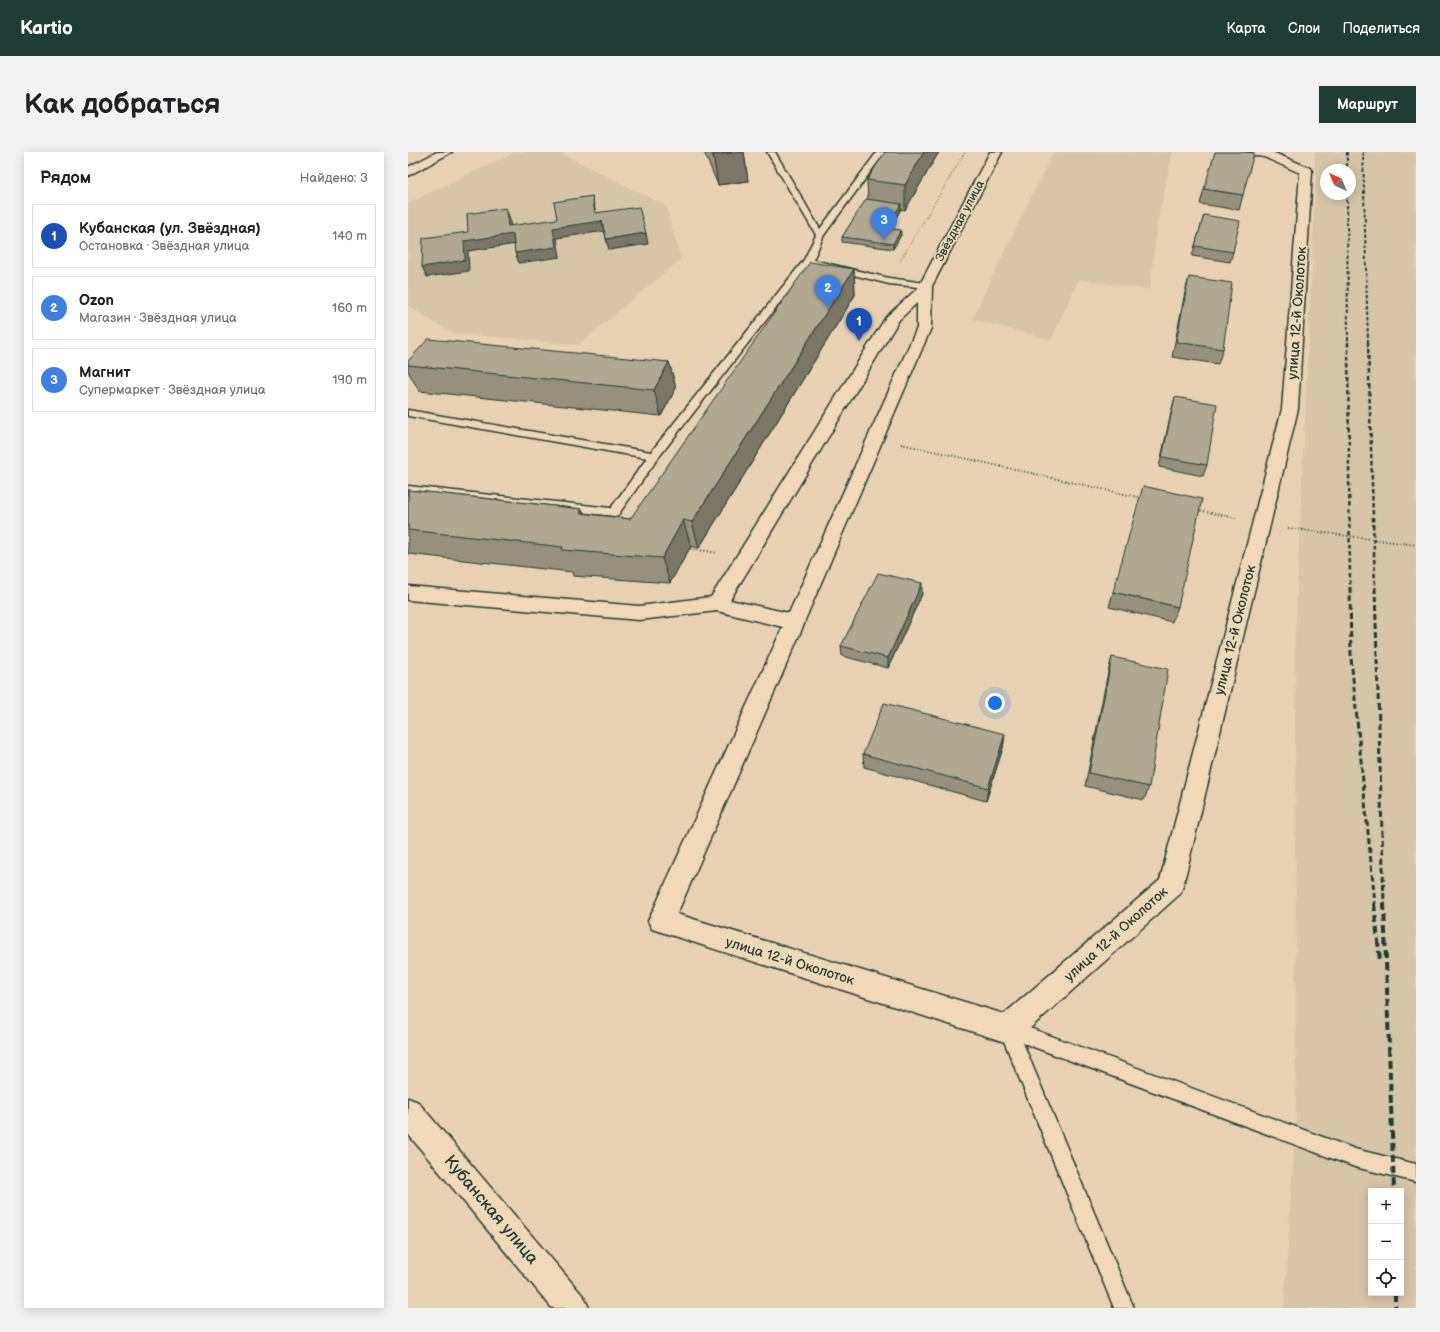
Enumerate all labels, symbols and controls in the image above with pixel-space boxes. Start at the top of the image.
text: Kartio [20,17,73,40]
text: Карта [1226,20,1266,37]
text: Слои [1288,20,1320,37]
text: Поделиться [1342,20,1420,37]
button: Маршрут [1319,86,1416,123]
text: Как добраться [24,88,221,121]
north arrow [1320,164,1356,200]
text: Рядом [40,168,91,188]
text: Найдено: 3 [300,170,368,186]
street label: Звёздная улица [932,178,988,264]
pin: 3 [871,207,897,240]
text: Кубанская (ул. Звёздная) [79,219,261,238]
text: 1 [51,228,57,244]
text: 140 m [332,228,367,244]
text: Остановка · Звёздная улица [79,238,249,254]
street label: улица 12-й Околоток [1284,245,1310,380]
pin: 2 [815,275,841,308]
text: Ozon [79,291,114,310]
text: 2 [50,300,58,316]
text: 160 m [332,300,367,316]
pin: 1 [846,308,872,341]
text: Магазин · Звёздная улица [79,310,237,326]
text: Магнит [79,363,131,382]
text: 3 [50,372,58,388]
text: 190 m [333,372,367,388]
text: Супермаркет · Звёздная улица [79,382,266,398]
street label: улица 12-й Околоток [1211,563,1260,697]
your location [985,693,1005,713]
street label: улица 12-й Околоток [1061,883,1172,985]
street label: улица 12-й Околоток [724,933,857,989]
street label: Кубанская улица [440,1151,542,1269]
map controls [1368,1188,1404,1296]
button: + [1368,1188,1404,1224]
button: − [1368,1224,1404,1260]
button: locate [1368,1260,1404,1296]

